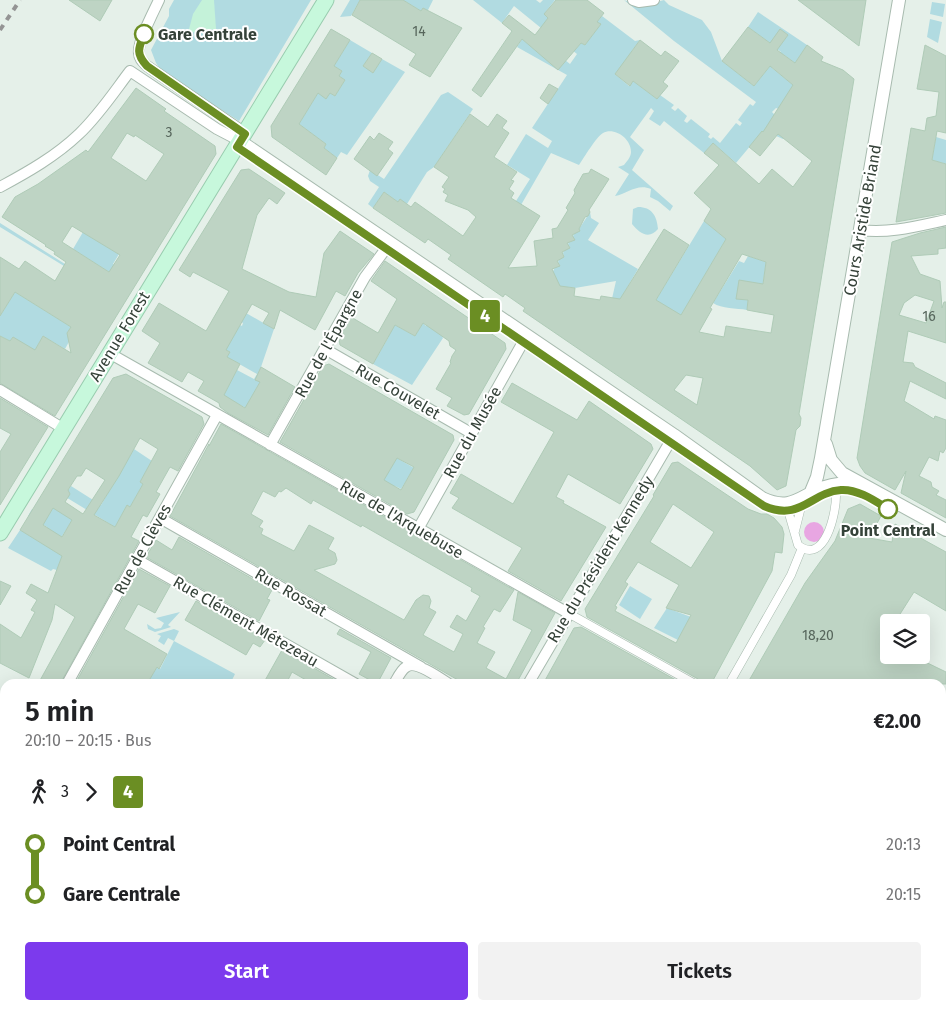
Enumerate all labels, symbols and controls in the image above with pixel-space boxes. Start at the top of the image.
house number: 14 [412,23,426,40]
marker: Gare Centrale [134,24,154,44]
place label: Gare Centrale [158,25,257,44]
house number: 3 [166,124,173,141]
street label: Cours Aristide Briand [840,143,885,297]
street label: Rue de l'Épargne [290,285,366,401]
street label: Avenue Forest [85,288,154,385]
line badge: 4 [469,300,501,332]
text: 4 [480,305,490,327]
house number: 16 [922,308,936,325]
street label: Rue Couvelet [352,359,444,423]
street label: Rue du Musée [439,383,505,481]
street label: Rue du Président Kennedy [543,472,658,646]
street label: Rue de l'Arquebuse [337,476,467,563]
marker: Point Central [878,499,898,519]
street label: Rue de Clèves [110,501,175,598]
place label: Point Central [841,521,936,540]
street label: Rue Rossat [251,564,330,621]
street label: Rue Clément Métezeau [170,572,322,671]
map controls [880,614,930,664]
button: layers [880,614,930,664]
house number: 18,20 [802,627,834,644]
text: 5 min [25,695,94,728]
text: €2.00 [874,710,921,733]
text: 20:10 – 20:15 · Bus [25,731,152,750]
icon: walk [25,778,53,806]
icon: forward [77,778,105,806]
text: 4 [123,781,133,803]
text: 3 [61,782,69,801]
text: Point Central [63,833,175,856]
text: 20:13 [886,835,921,854]
text: Gare Centrale [63,883,180,906]
text: 20:15 [886,885,921,904]
button: Start [25,942,468,1000]
button: Tickets [478,942,921,1000]

